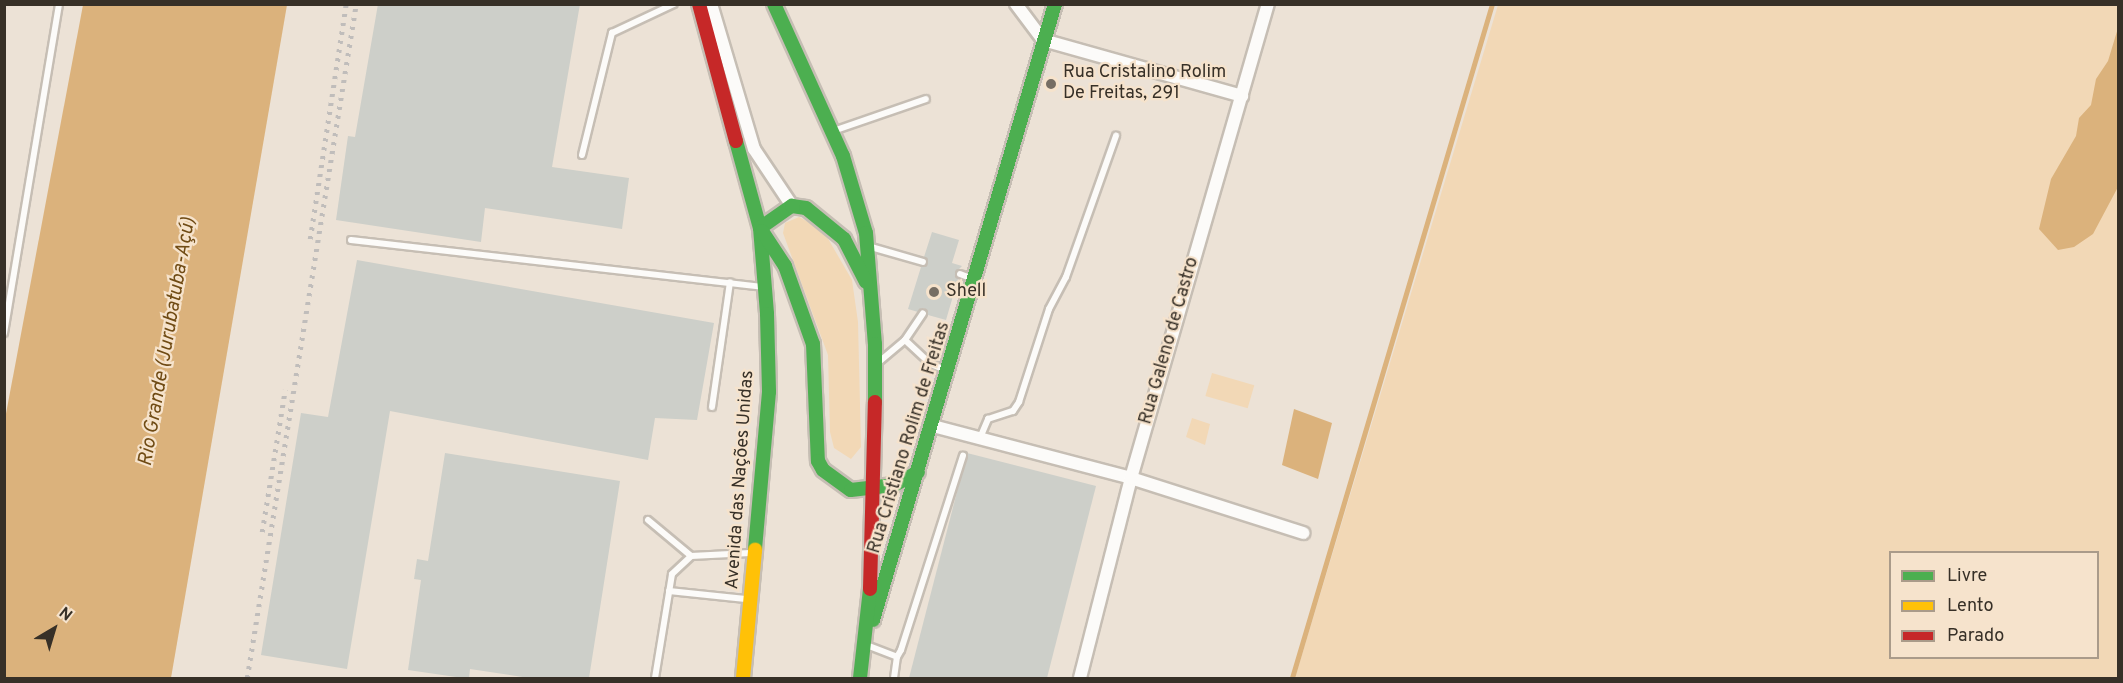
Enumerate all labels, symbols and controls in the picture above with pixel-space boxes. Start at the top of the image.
place label: Rua Cristalino Rolim De Freitas, 291 [1063,63,1226,106]
marker: Rua Cristalino Rolim De Freitas, 291 [1044,77,1058,91]
water label: Rio Grande (Jurubatuba-Açú) [134,216,202,468]
street label: Rua Galeno de Castro [1136,255,1204,427]
place label: Shell [946,281,986,303]
marker: Shell [927,285,941,299]
street label: Rua Cristiano Rolim de Freitas [864,320,956,556]
street label: Avenida das Nações Unidas [723,370,759,590]
legend [1889,551,2099,659]
text: Livre [1947,565,1987,588]
text: Lento [1947,595,1993,618]
north arrow [24,599,84,659]
text: N [54,603,76,626]
text: Parado [1947,625,2004,648]

